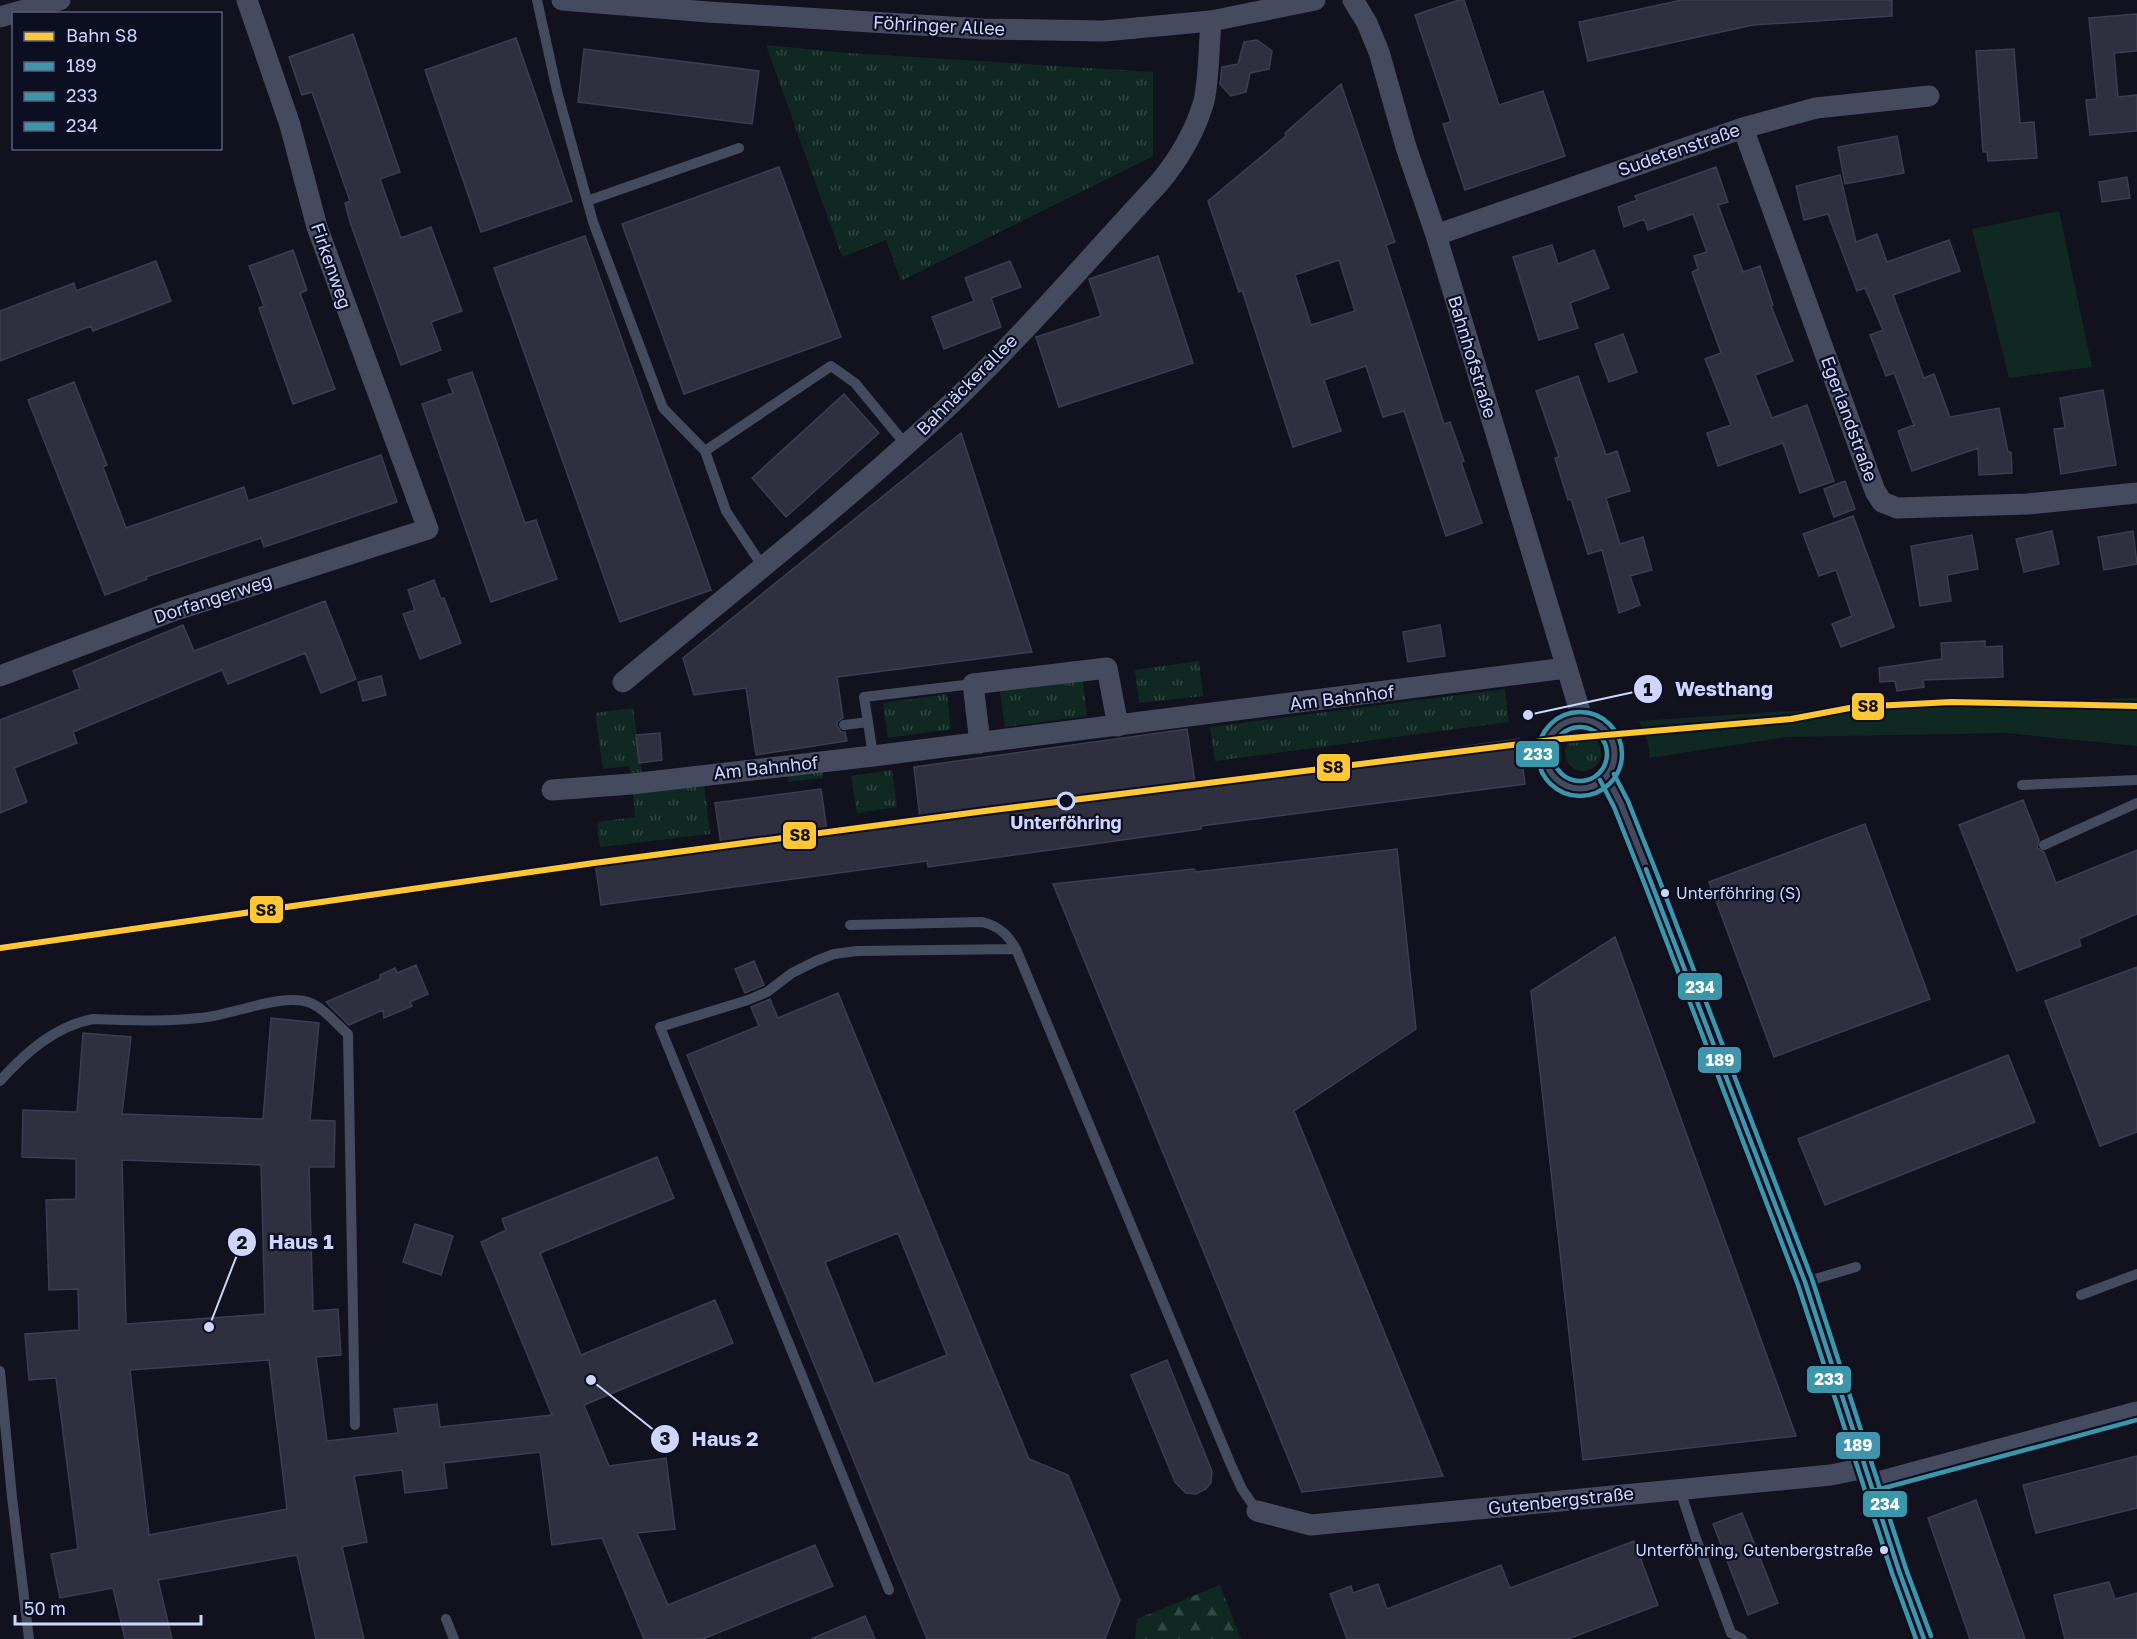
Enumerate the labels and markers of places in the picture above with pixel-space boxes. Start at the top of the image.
callout: Westhang [1633,670,1785,708]
marker: Unterföhring [1057,792,1075,810]
place label: Unterföhring [1010,811,1122,833]
place label: Unterföhring (S) [1676,883,1801,903]
marker: Unterföhring (S) [1659,887,1671,899]
callout: Haus 1 [227,1223,346,1261]
callout: Haus 2 [650,1420,771,1458]
place label: Unterföhring, Gutenbergstraße [1635,1540,1873,1560]
marker: Unterföhring, Gutenbergstraße [1878,1544,1890,1556]

